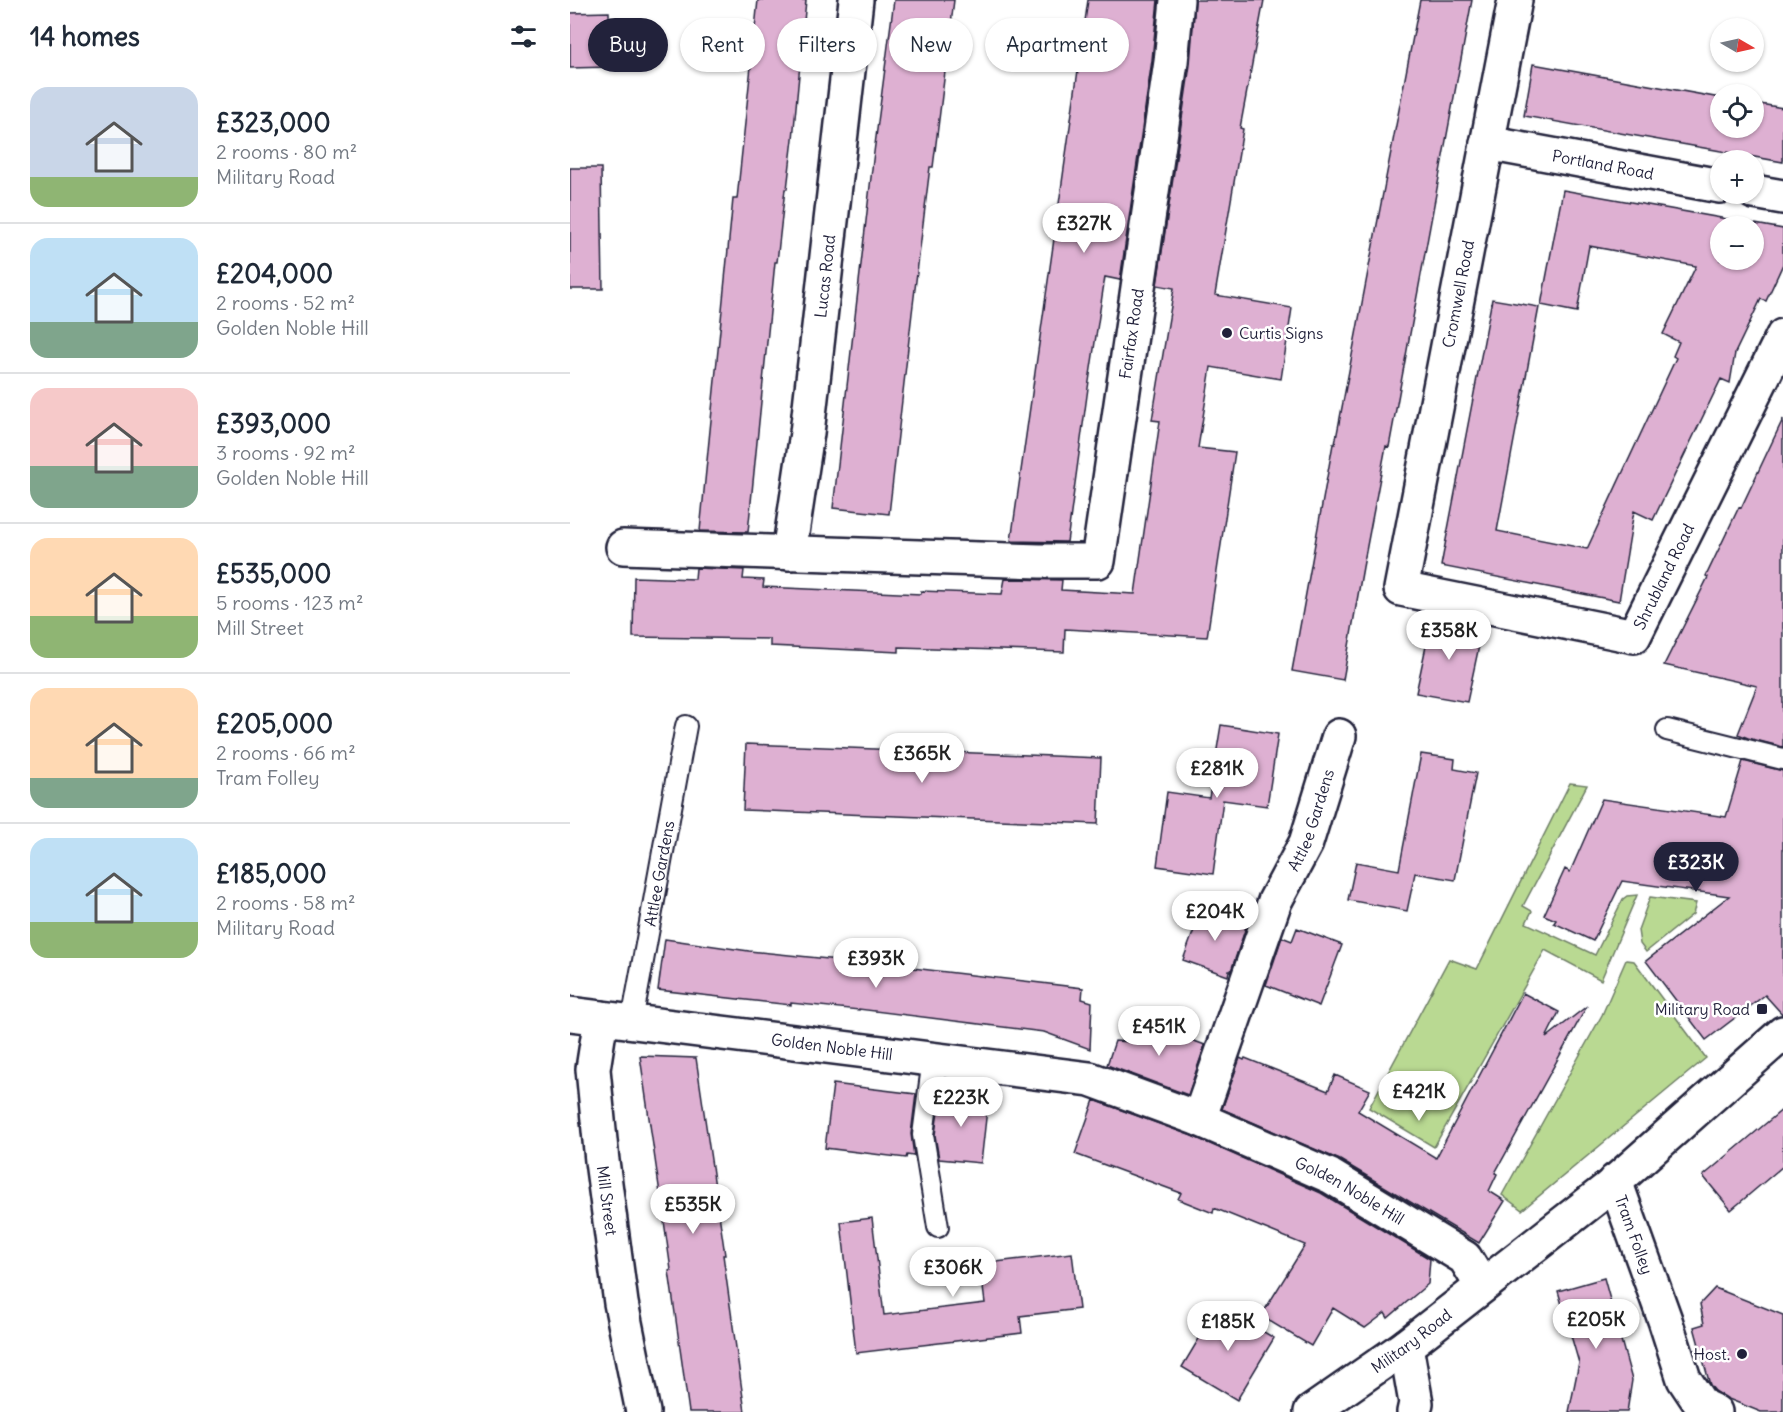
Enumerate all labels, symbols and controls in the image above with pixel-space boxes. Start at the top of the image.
chip: Buy [588,18,668,72]
chip: Rent [680,18,765,72]
chip: Filters [777,18,877,72]
chip: New [889,18,973,72]
chip: Apartment [985,18,1129,72]
north arrow [1710,18,1764,72]
map controls [1710,18,1764,270]
text: 14 homes [30,20,140,53]
icon: filters [507,20,540,53]
button: locate [1710,84,1764,138]
text: £323,000 [216,106,331,139]
icon: home [78,111,150,183]
text: 2 rooms · 80 m² [216,139,357,164]
street label: Portland Road [1551,145,1656,184]
button: + [1710,150,1764,204]
text: Military Road [216,164,335,189]
pin: £327K [1042,203,1126,254]
text: £327K [1056,210,1112,235]
button: − [1710,216,1764,270]
street label: Lucas Road [810,234,839,319]
street label: Cromwell Road [1438,238,1478,350]
text: £204,000 [216,257,333,290]
icon: home [78,262,150,334]
street label: Fairfax Road [1115,287,1148,380]
text: 2 rooms · 52 m² [216,290,355,315]
text: Golden Noble Hill [216,315,369,340]
place label: Curtis Signs [1239,323,1323,343]
marker: Curtis Signs [1220,326,1234,340]
text: £393,000 [216,407,331,440]
icon: home [78,412,150,484]
text: 3 rooms · 92 m² [216,440,355,465]
text: Golden Noble Hill [216,465,369,490]
street label: Shrubland Road [1629,520,1698,633]
text: £535,000 [216,557,331,590]
icon: home [78,562,150,634]
text: 5 rooms · 123 m² [216,590,363,615]
pin: £358K [1407,610,1491,661]
text: Mill Street [216,615,304,640]
text: £358K [1420,617,1478,642]
text: £205,000 [216,707,333,740]
icon: home [78,712,150,784]
pin: £365K [880,733,964,784]
text: 2 rooms · 66 m² [216,740,356,765]
text: £365K [893,740,951,765]
pin: £281K [1175,748,1259,799]
text: £281K [1190,755,1244,780]
text: Tram Folley [216,765,320,790]
street label: Attlee Gardens [1283,767,1338,874]
street label: Attlee Gardens [640,819,678,928]
pin: £323K [1654,842,1738,893]
text: £323K [1668,849,1724,874]
text: £185,000 [216,857,327,890]
icon: home [78,862,150,934]
text: 2 rooms · 58 m² [216,890,356,915]
pin: £204K [1173,891,1257,942]
text: £204K [1186,898,1244,923]
text: Military Road [216,915,335,940]
pin: £393K [834,938,918,989]
text: £393K [847,945,905,970]
place label: Military Road [1655,999,1750,1019]
marker: Military Road [1755,1002,1769,1016]
pin: £451K [1117,1006,1201,1057]
text: £451K [1132,1013,1186,1038]
street label: Golden Noble Hill [770,1029,894,1064]
pin: £421K [1377,1071,1461,1122]
pin: £223K [919,1077,1003,1128]
text: £421K [1392,1078,1446,1103]
text: £223K [933,1084,989,1109]
street label: Golden Noble Hill [1292,1152,1408,1229]
street label: Mill Street [593,1164,622,1237]
pin: £535K [651,1184,735,1235]
text: £535K [664,1191,722,1216]
street label: Tram Folley [1611,1192,1658,1277]
pin: £306K [911,1247,995,1298]
text: £306K [923,1254,983,1279]
pin: £205K [1554,1299,1638,1350]
pin: £185K [1186,1301,1270,1352]
street label: Military Road [1367,1304,1455,1377]
text: £205K [1567,1306,1625,1331]
text: £185K [1201,1308,1255,1333]
place label: Host. [1694,1344,1730,1364]
marker: Host. [1735,1347,1749,1361]

